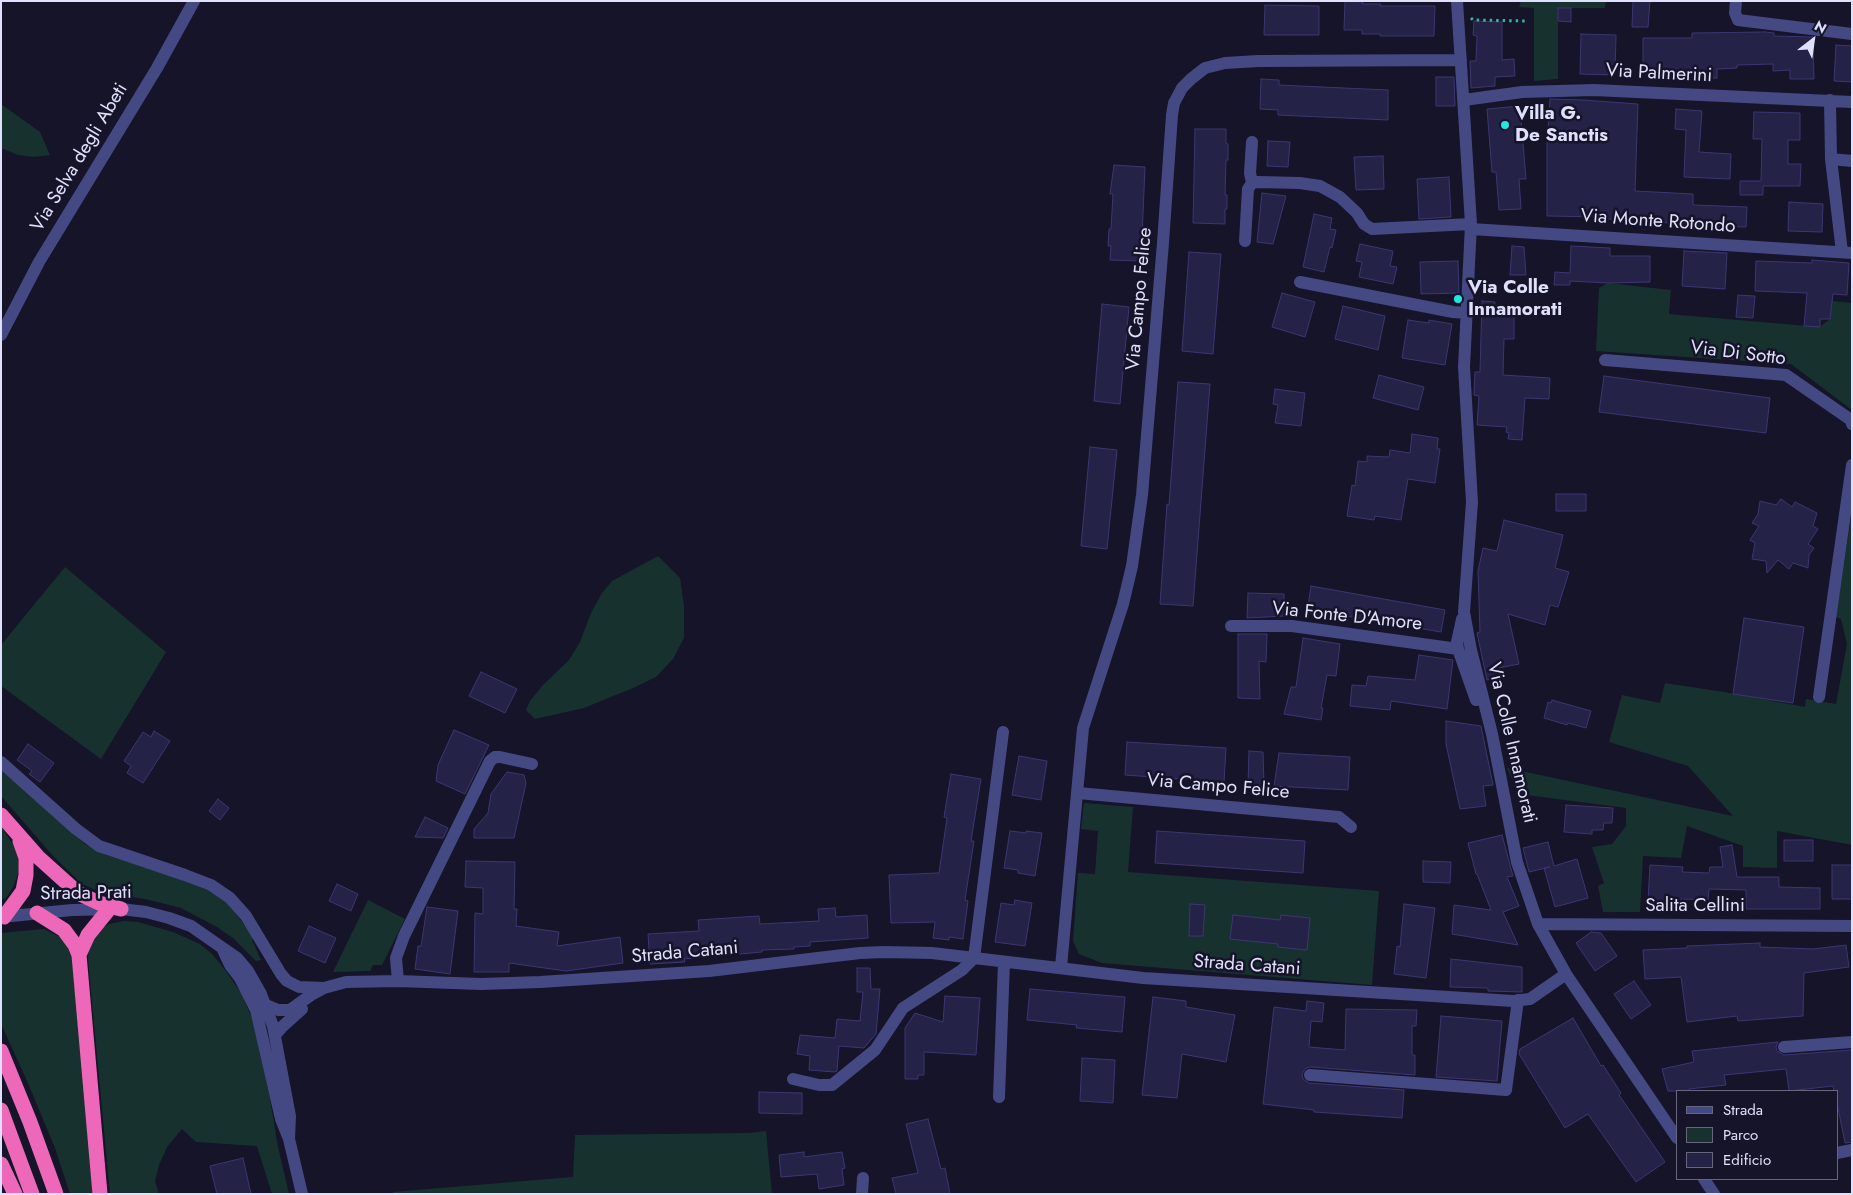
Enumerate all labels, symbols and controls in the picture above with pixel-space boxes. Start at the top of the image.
north arrow [1788,15,1838,65]
text: N [1811,16,1830,38]
street label: Via Palmerini [1605,60,1713,88]
street label: Via Selva degli Abeti [27,80,133,236]
place label: Villa G. De Sanctis [1515,103,1608,147]
marker: Villa G. De Sanctis [1499,119,1511,131]
street label: Via Monte Rotondo [1580,205,1736,239]
street label: Via Campo Felice [1122,227,1158,371]
place label: Via Colle Innamorati [1468,277,1562,321]
marker: Via Colle Innamorati [1452,293,1464,305]
street label: Via Di Sotto [1689,337,1787,371]
street label: Via Fonte D'Amore [1271,598,1423,636]
street label: Via Colle Innamorati [1481,661,1541,825]
street label: Via Campo Felice [1146,769,1290,805]
street label: Strada Prati [40,882,132,906]
street label: Salita Cellini [1645,895,1745,917]
street label: Strada Catani [631,937,739,969]
street label: Strada Catani [1193,951,1301,981]
legend [1676,1090,1838,1180]
text: Strada [1723,1099,1763,1121]
text: Parco [1723,1124,1758,1146]
text: Edificio [1723,1149,1771,1171]

